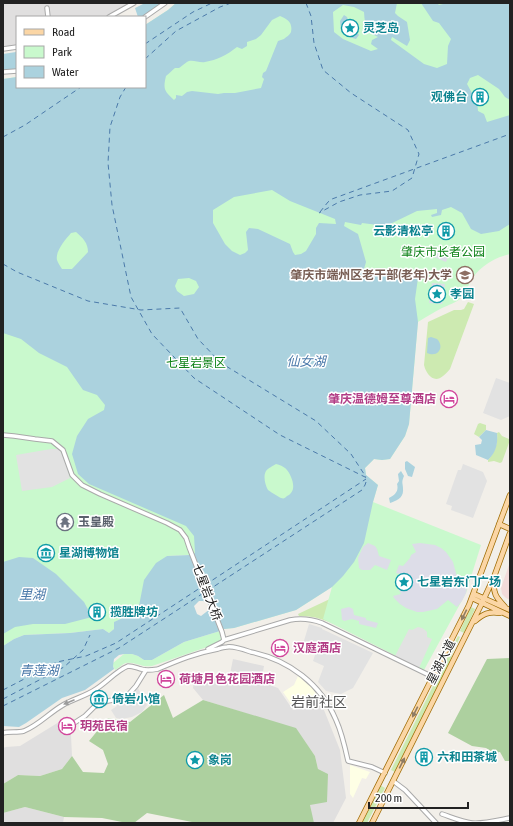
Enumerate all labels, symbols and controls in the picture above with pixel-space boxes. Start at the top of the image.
legend [16,16,146,88]
place icon: 灵芝岛 [340,18,360,38]
place label: 灵芝岛 [363,21,399,35]
text: Road [52,25,75,39]
text: Park [52,45,73,59]
text: Water [52,65,79,79]
building icon: 观佛台 [470,87,490,107]
place label: 观佛台 [431,90,467,104]
building icon: 云影清松亭 [436,221,456,241]
place label: 云影清松亭 [373,224,433,238]
park label: 肇庆市长者公园 [401,245,485,259]
school or university icon: 肇庆市端州区老干部(老年)大学 [455,265,475,285]
place label: 肇庆市端州区老干部(老年)大学 [290,268,452,282]
place icon: 孝园 [427,284,447,304]
place label: 孝园 [450,287,474,301]
water label: 仙女湖 [286,354,327,369]
park label: 七星岩景区 [166,356,226,370]
hotel icon: 肇庆温德姆至尊酒店 [439,389,459,409]
place label: 肇庆温德姆至尊酒店 [328,392,436,406]
temple icon: 玉皇殿 [55,512,75,532]
place label: 玉皇殿 [78,515,114,529]
museum icon: 星湖博物馆 [36,543,56,563]
place label: 星湖博物馆 [59,546,119,560]
street label: 七星岩大桥 [190,561,224,623]
place icon: 七星岩东门广场 [394,572,414,592]
place label: 七星岩东门广场 [417,575,501,589]
water label: 里湖 [19,587,47,602]
building icon: 揽胜牌坊 [87,602,107,622]
place label: 揽胜牌坊 [110,605,158,619]
one-way arrow [461,610,467,621]
street label: 星湖大道 [424,637,458,687]
hotel icon: 汉庭酒店 [270,638,290,658]
place label: 汉庭酒店 [293,641,341,655]
water label: 青莲湖 [19,663,60,678]
hotel icon: 荷塘月色花园酒店 [156,669,176,689]
place label: 荷塘月色花园酒店 [179,672,275,686]
museum icon: 倚岩小馆 [89,689,109,709]
place label: 倚岩小馆 [112,692,160,706]
district label: 岩前社区 [291,694,347,710]
one-way arrow [64,699,75,705]
one-way arrow [412,706,418,718]
hotel icon: 玥苑民宿 [57,716,77,736]
place label: 玥苑民宿 [80,719,128,733]
building icon: 六和田茶城 [414,747,434,767]
place icon: 象岗 [185,750,205,770]
place label: 六和田茶城 [437,750,497,764]
place label: 象岗 [208,753,232,767]
one-way arrow [399,757,405,769]
scale bar [369,784,468,810]
text: 200 m [375,791,402,805]

